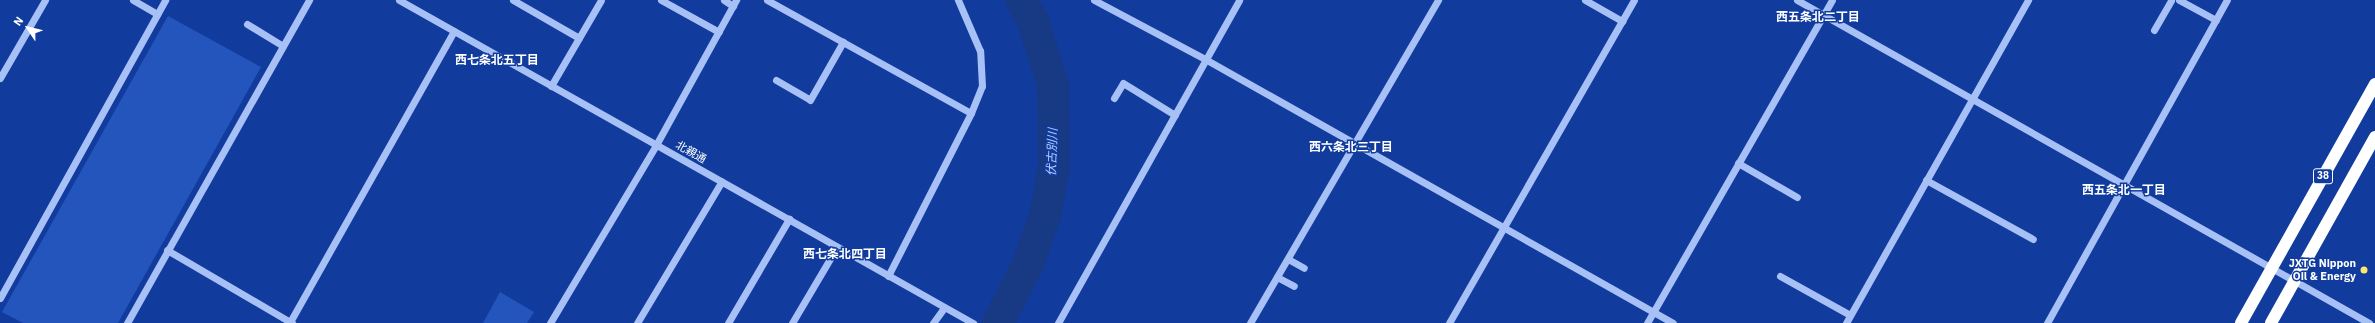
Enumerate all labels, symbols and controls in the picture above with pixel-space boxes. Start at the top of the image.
north arrow [8,8,48,48]
district label: 西五条北二丁目 [1776,10,1860,24]
text: N [10,14,26,28]
district label: 西七条北五丁目 [455,53,539,67]
water label: 伏古別川 [1044,128,1060,176]
street label: 北親通 [673,138,709,166]
district label: 西六条北三丁目 [1309,140,1393,154]
road number: 38 [2313,168,2333,184]
district label: 西五条北一丁目 [2082,183,2166,197]
district label: 西七条北四丁目 [803,247,887,261]
place label: JXTG Nippon Oil & Energy [2289,257,2356,283]
marker: JXTG Nippon Oil & Energy [2359,265,2369,275]

